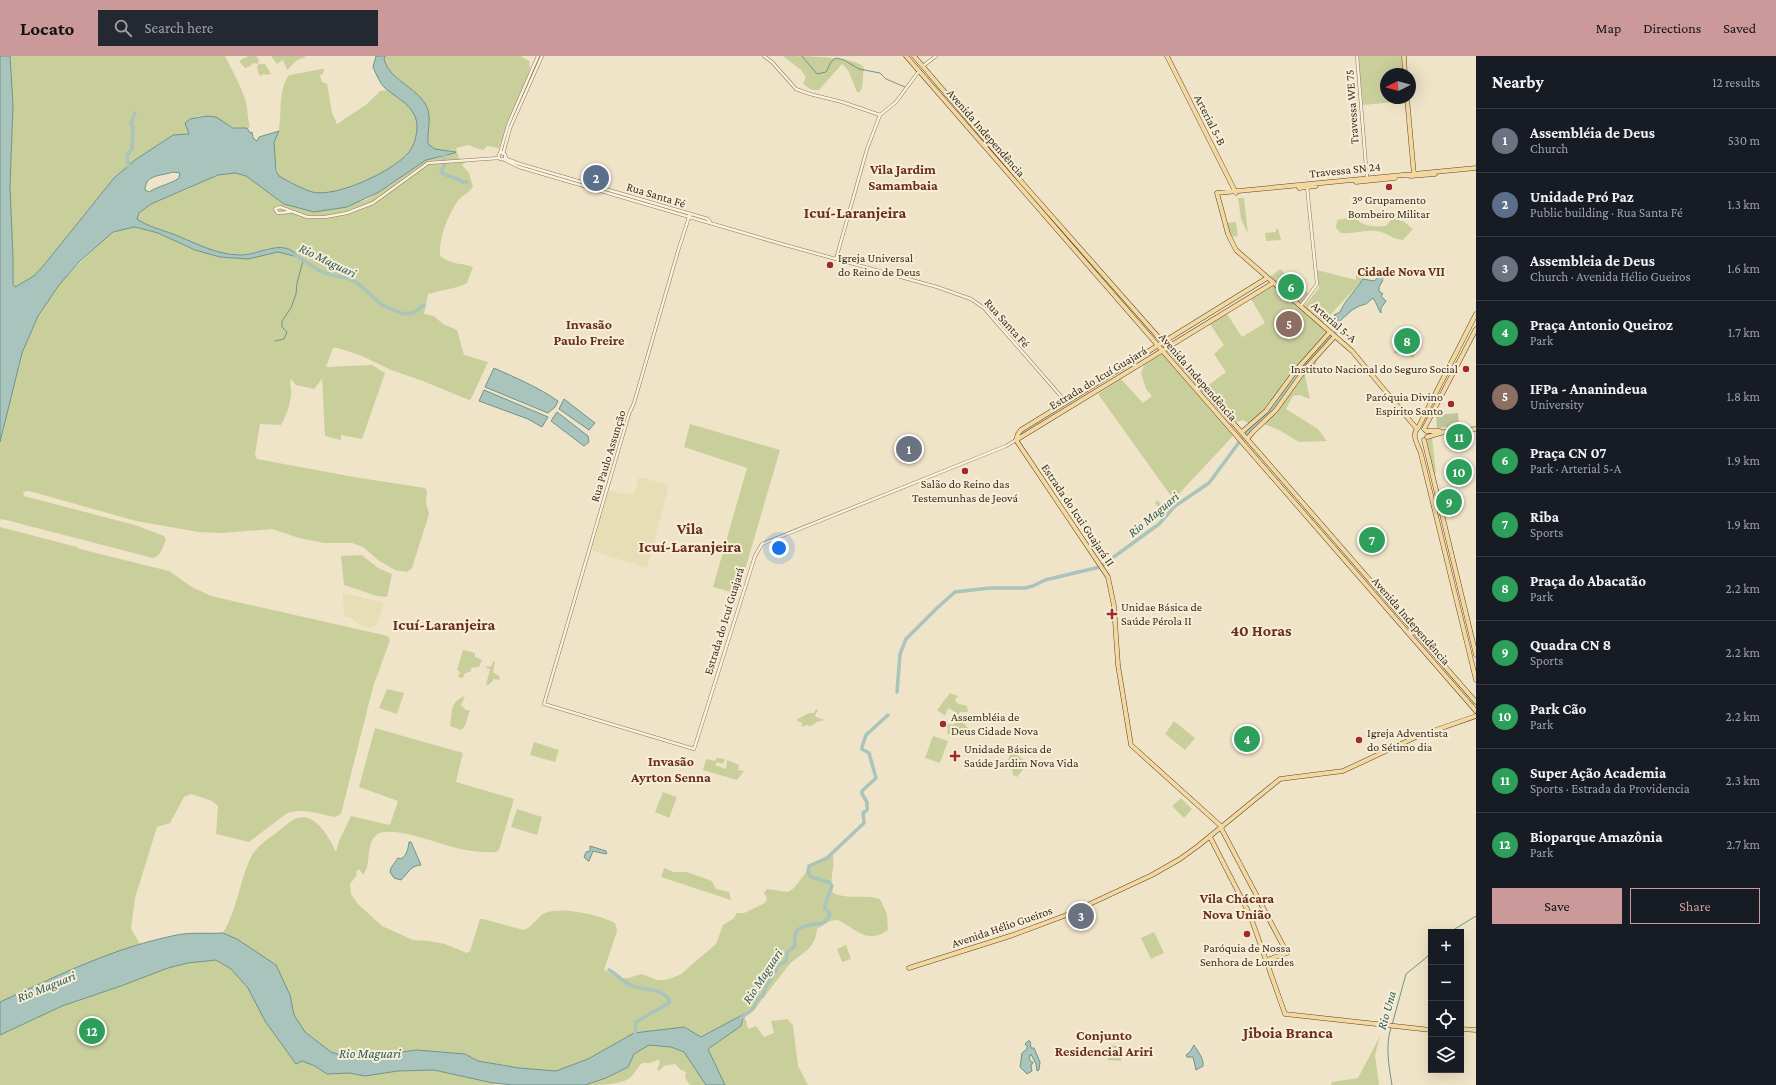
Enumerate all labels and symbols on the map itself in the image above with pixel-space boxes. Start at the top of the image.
north arrow [1380,68,1416,104]
street label: Travessa WE 75 [1342,69,1362,145]
street label: Avenida Independência [944,86,1028,180]
street label: Arterial 5-B [1191,92,1229,148]
street label: Travessa SN 24 [1309,159,1381,181]
district label: Vila Jardim Samambaia [868,161,938,193]
pin: 2 [583,163,609,193]
street label: Rua Santa Fé [625,179,687,211]
marker: 3º Grupamento Bombeiro Militar [1384,182,1394,192]
place label: 3º Grupamento Bombeiro Militar [1348,193,1431,221]
district label: Icuí-Laranjeira [804,204,906,222]
water label: Rio Maguari [297,240,359,281]
place label: Igreja Universal do Reino de Deus [838,251,921,279]
marker: Igreja Universal do Reino de Deus [825,260,835,270]
district label: Cidade Nova VII [1357,264,1445,279]
pin: 6 [1278,272,1304,302]
street label: Rua Santa Fé [981,296,1033,350]
street label: Arterial 5-A [1308,299,1360,346]
pin: 5 [1276,309,1302,339]
district label: Invasão Paulo Freire [553,316,625,348]
pin: 8 [1394,326,1420,356]
street label: Avenida Independência [1156,330,1240,424]
street label: Estrada do Icuí Guajará [1047,343,1150,413]
place label: Instituto Nacional do Seguro Social [1291,362,1458,376]
marker: Instituto Nacional do Seguro Social [1461,364,1471,374]
place label: Paróquia Divino Espirito Santo [1366,390,1443,418]
marker: Paróquia Divino Espirito Santo [1446,399,1456,409]
street label: Rua Paulo Assunção [587,408,629,504]
pin: 11 [1446,422,1472,452]
pin: 1 [896,434,922,464]
pin: 10 [1446,457,1472,487]
street label: Estrada do Icui Guajará II [1038,461,1118,569]
marker: Salão do Reino das Testemunhas de Jeová [960,466,970,476]
place label: Salão do Reino das Testemunhas de Jeová [912,477,1019,505]
pin: 9 [1436,487,1462,517]
water label: Rio Maguari [1125,488,1182,540]
district label: Vila Icuí-Laranjeira [639,520,741,556]
pin: 7 [1359,525,1385,555]
your location [769,538,789,558]
street label: Estrada do Icuí Guajará [701,565,747,676]
street label: Avenida Independência [1369,574,1453,668]
place label: Unidae Básica de Saúde Pérola II [1121,600,1202,628]
marker: Unidae Básica de Saúde Pérola II [1106,608,1118,620]
district label: Icuí-Laranjeira [393,616,495,634]
district label: 40 Horas [1230,622,1292,639]
place label: Assembléia de Deus Cidade Nova [951,710,1039,738]
marker: Assembléia de Deus Cidade Nova [938,719,948,729]
pin: 4 [1234,724,1260,754]
place label: Igreja Adventista do Sétimo dia [1367,726,1449,754]
marker: Igreja Adventista do Sétimo dia [1354,735,1364,745]
place label: Unidade Básica de Saúde Jardim Nova Vida [964,742,1079,770]
marker: Unidade Básica de Saúde Jardim Nova Vida [949,750,961,762]
district label: Invasão Ayrton Senna [630,753,711,785]
district label: Vila Chácara Nova União [1199,890,1274,922]
pin: 3 [1068,901,1094,931]
street label: Avenida Hélio Gueiros [950,903,1055,951]
marker: Paróquia de Nossa Senhora de Lourdes [1242,929,1252,939]
place label: Paróquia de Nossa Senhora de Lourdes [1200,941,1294,969]
water label: Rio Maguari [739,946,786,1006]
water label: Rio Maguari [15,968,78,1005]
water label: Rio Una [1374,989,1399,1031]
pin: 12 [79,1016,105,1046]
district label: Jiboia Branca [1241,1024,1333,1041]
district label: Conjunto Residencial Ariri [1055,1027,1153,1059]
water label: Rio Maguari [339,1046,401,1061]

